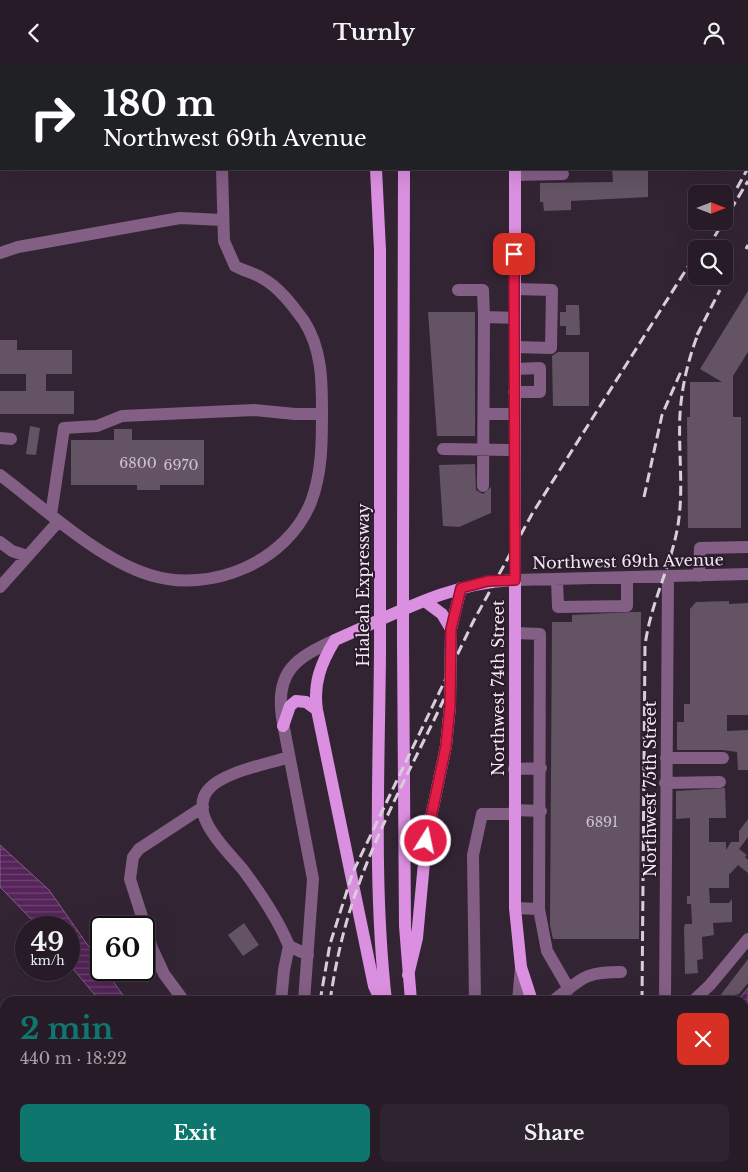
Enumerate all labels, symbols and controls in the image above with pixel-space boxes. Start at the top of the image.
icon: back [20,19,48,47]
text: Turnly [333,19,415,46]
icon: person [700,19,728,47]
text: 180 m [103,82,215,125]
icon: right [20,85,85,150]
text: Northwest 69th Avenue [103,125,367,152]
north arrow [688,185,732,230]
map controls [688,185,733,285]
pin [493,233,535,275]
icon: arrive [500,240,528,268]
button: search [688,240,733,285]
house number: 6800 [119,454,157,472]
house number: 6970 [163,456,199,474]
street label: Hialeah Expressway [353,503,373,667]
street label: Northwest 69th Avenue [532,549,724,573]
street label: Northwest 74th Street [488,600,508,776]
street label: Northwest 75th Street [640,701,660,877]
house number: 6891 [586,813,618,831]
position arrow [399,814,451,866]
speed limit sign: 60 [90,916,155,981]
text: 49 [31,927,64,958]
text: km/h [30,953,65,968]
text: 2 min [20,1010,113,1047]
button: close [677,1013,729,1065]
text: 440 m · 18:22 [20,1048,127,1068]
button: Exit [20,1104,370,1162]
button: Share [380,1104,729,1162]

